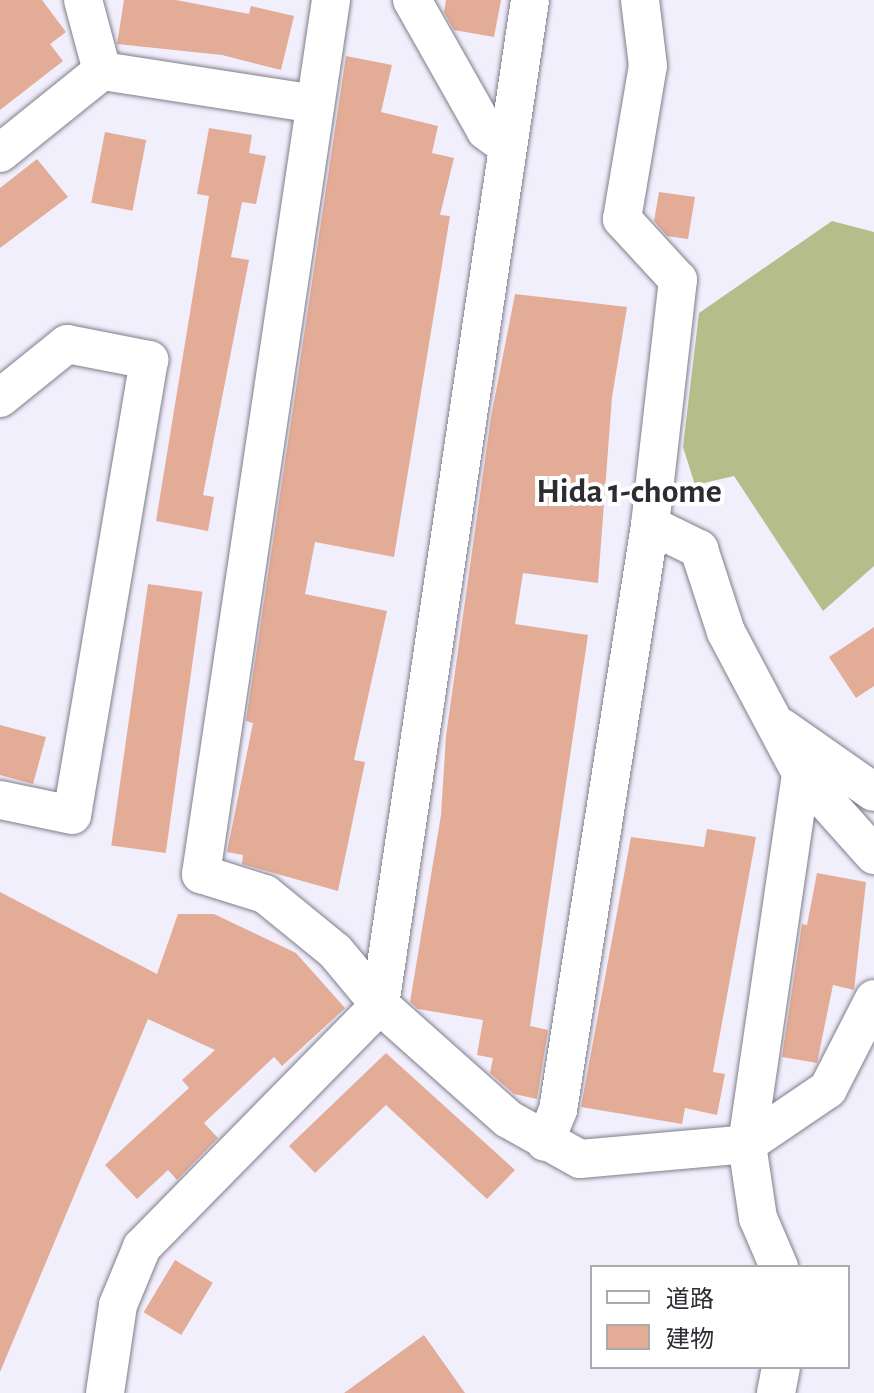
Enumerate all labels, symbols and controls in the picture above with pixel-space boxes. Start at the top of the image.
district label: Hida 1-chome [536,473,722,513]
legend [590,1265,850,1369]
text: 道路 [666,1288,714,1312]
text: 建物 [666,1328,714,1352]

